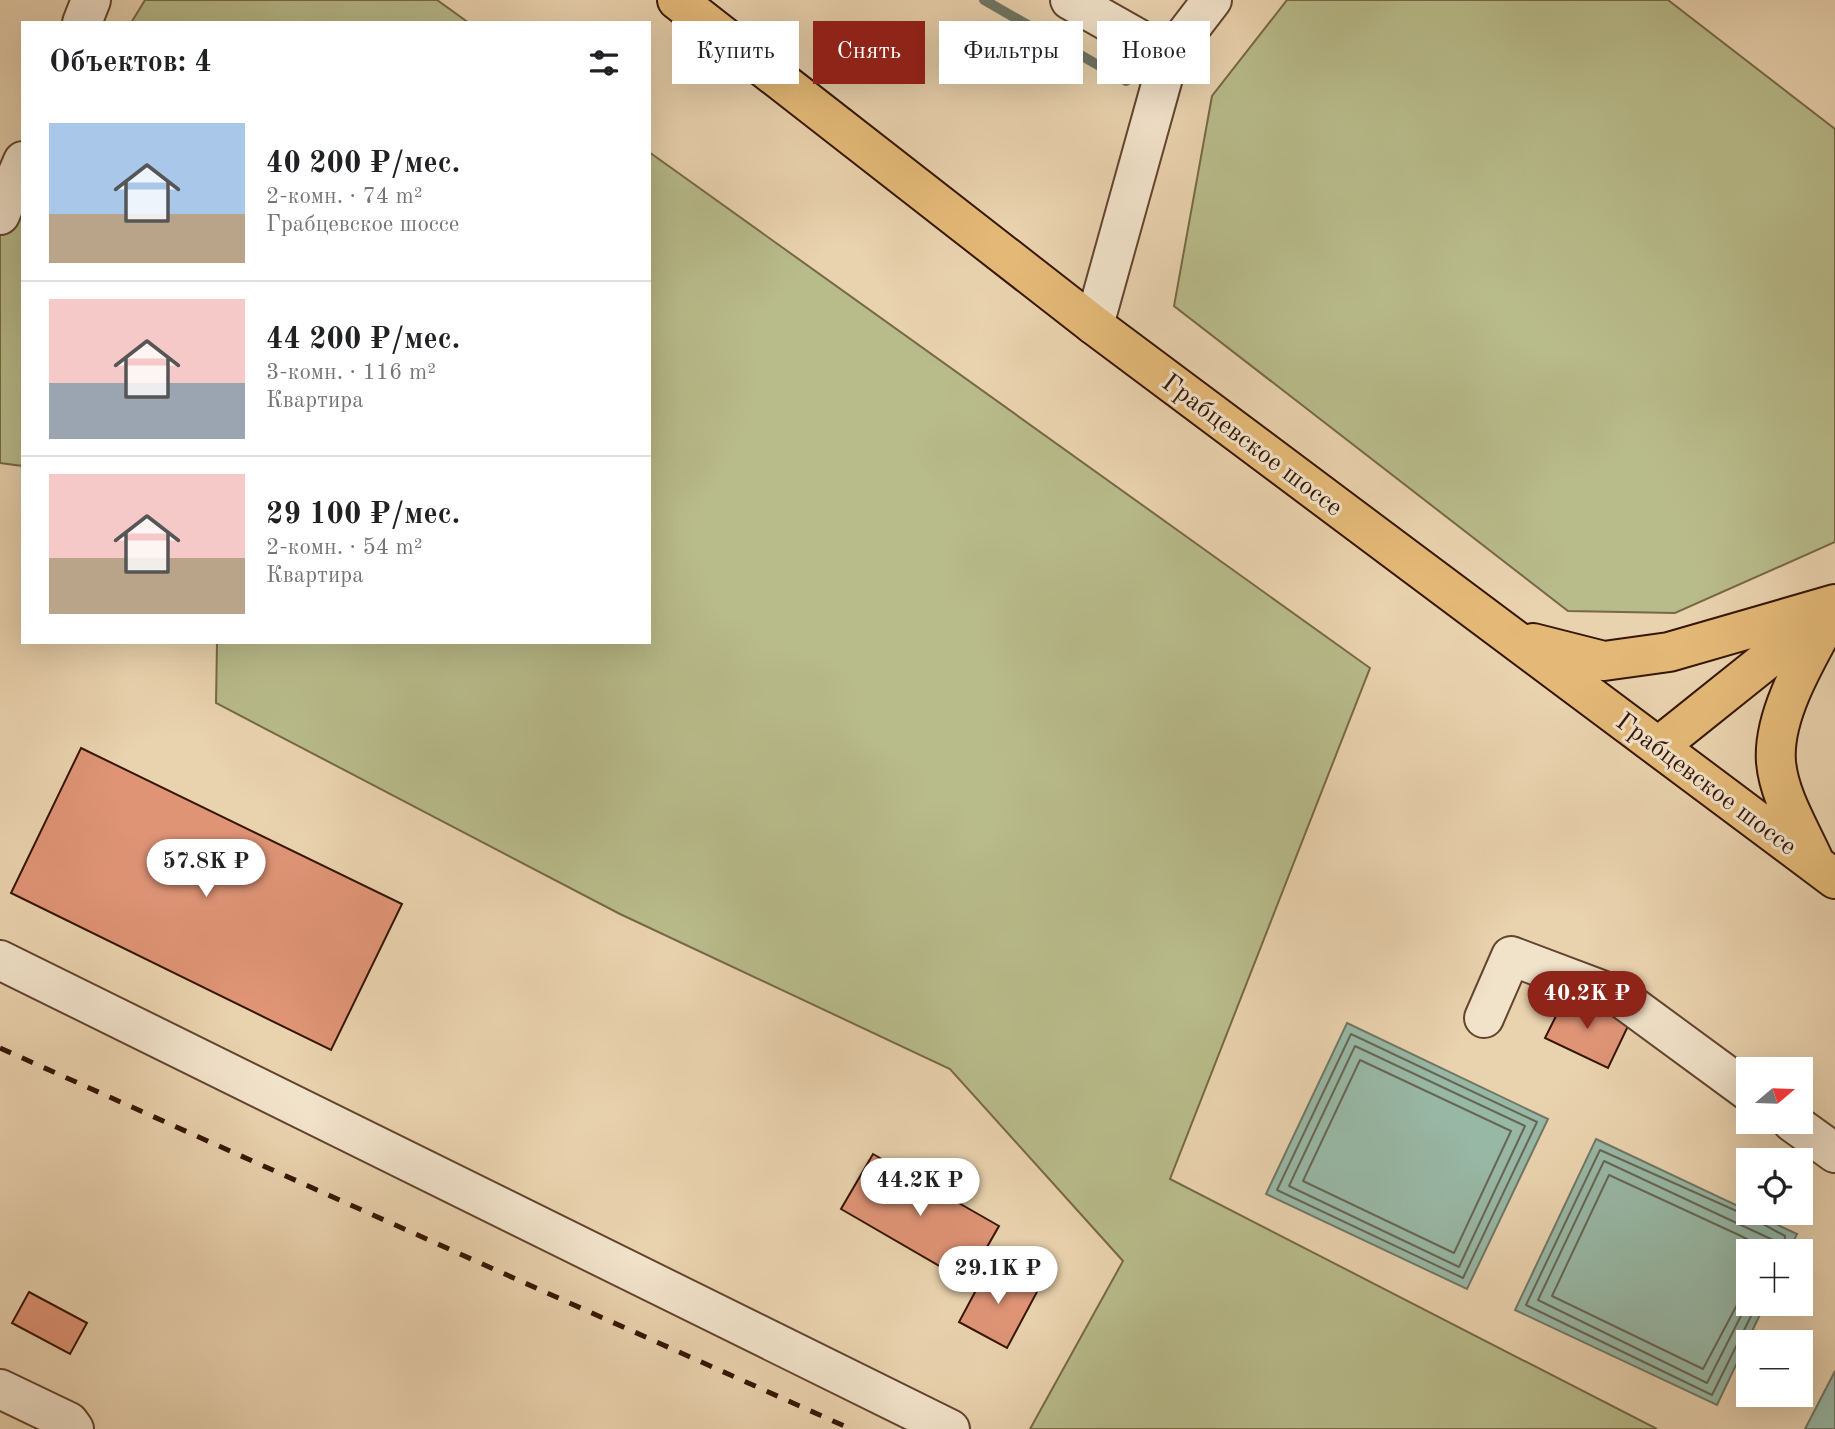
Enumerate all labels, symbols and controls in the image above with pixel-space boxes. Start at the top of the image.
chip: Купить [672,21,799,84]
chip: Снять [813,21,925,84]
chip: Фильтры [939,21,1083,84]
chip: Новое [1097,21,1210,84]
icon: filters [585,44,623,82]
text: Объектов: 4 [49,48,212,78]
text: 40 200 ₽/мес. [266,149,460,179]
icon: home [105,151,189,235]
text: 2-комн. · 74 m² [266,185,423,208]
text: Грабцевское шоссе [266,213,459,236]
text: 44 200 ₽/мес. [266,325,460,355]
icon: home [105,327,189,411]
text: 3-комн. · 116 m² [266,361,436,384]
street label: Грабцевское шоссе [1157,369,1347,522]
text: Квартира [266,389,364,412]
text: 29 100 ₽/мес. [266,500,460,530]
icon: home [105,502,189,586]
text: 2-комн. · 54 m² [266,536,423,559]
text: Квартира [266,564,364,587]
street label: Грабцевское шоссе [1611,708,1801,861]
pin: 57.8K ₽ [141,839,271,899]
text: 57.8K ₽ [163,850,249,873]
pin: 40.2K ₽ [1522,972,1652,1031]
text: 40.2K ₽ [1544,982,1630,1005]
north arrow [1736,1057,1813,1134]
map controls [1736,1057,1813,1407]
button: locate [1736,1148,1813,1225]
pin: 44.2K ₽ [855,1158,985,1218]
text: 44.2K ₽ [877,1169,963,1192]
button: + [1736,1239,1813,1316]
pin: 29.1K ₽ [933,1246,1063,1306]
text: 29.1K ₽ [955,1257,1041,1280]
button: − [1736,1330,1813,1407]

